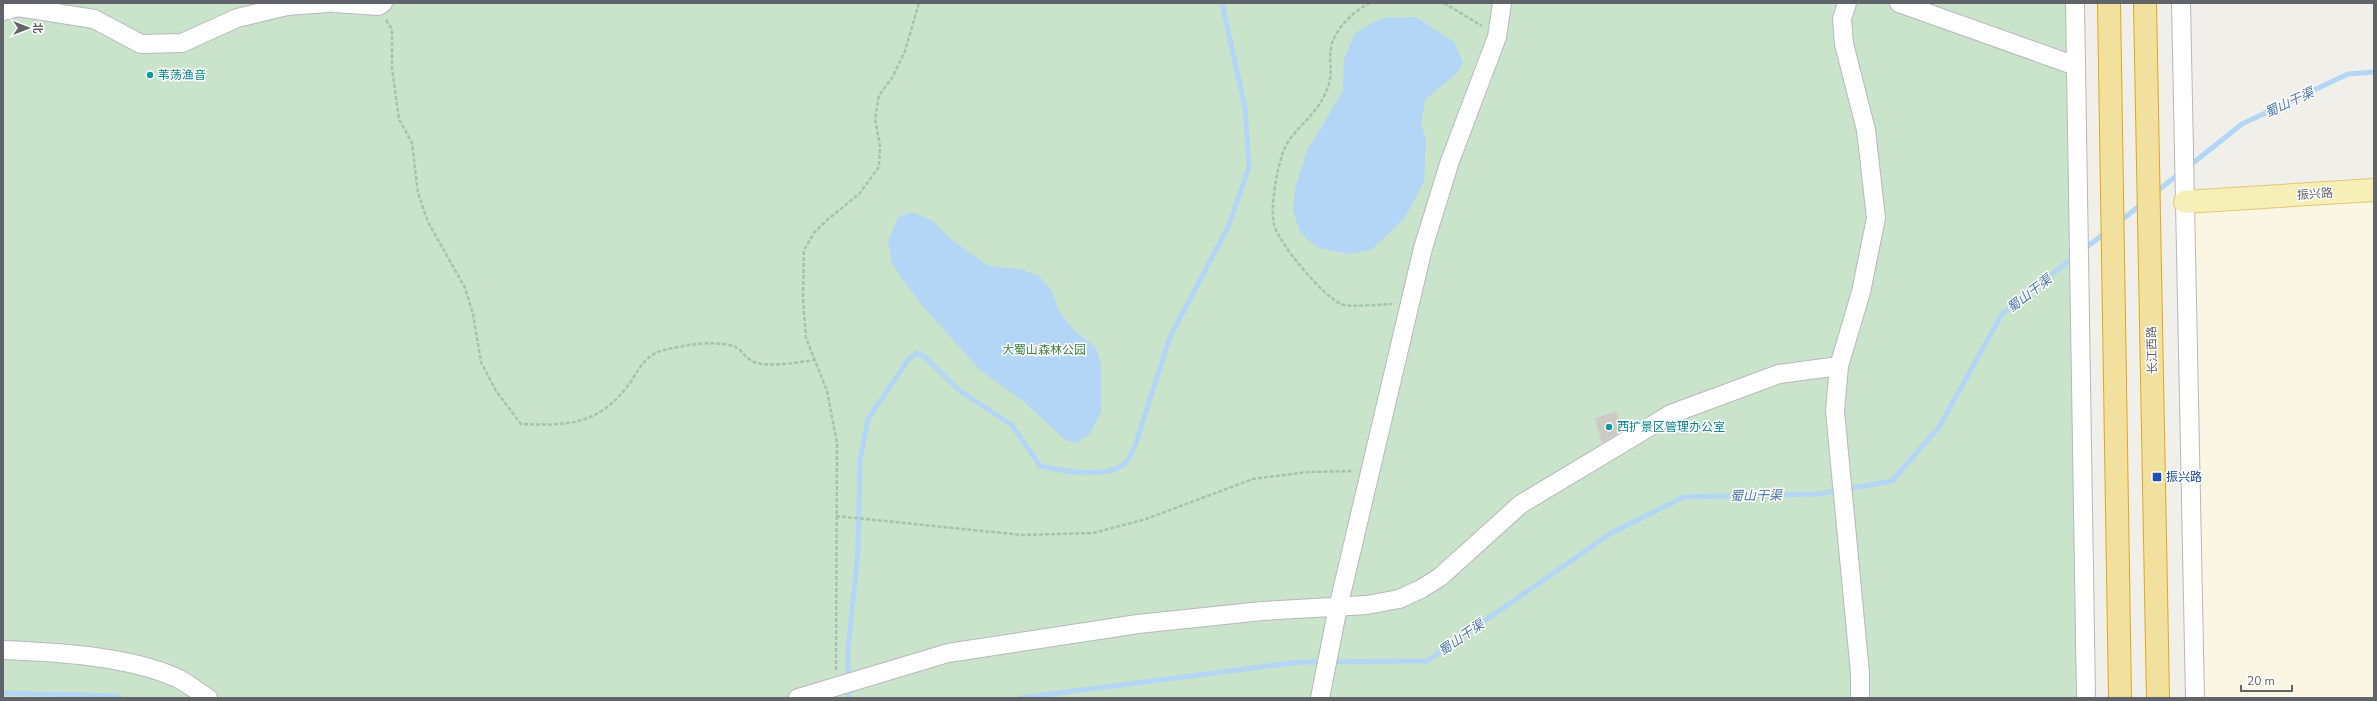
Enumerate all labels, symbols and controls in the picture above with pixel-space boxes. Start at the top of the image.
north arrow [8,8,48,48]
text: 北 [30,23,45,34]
place label: 苇荡渔音 [158,67,206,83]
marker: 苇荡渔音 [145,70,155,80]
water label: 蜀山干渠 [2262,83,2319,122]
street label: 振兴路 [2296,185,2334,203]
water label: 蜀山干渠 [2004,269,2057,317]
street label: 长江西路 [2144,326,2160,374]
park label: 大蜀山森林公园 [1002,342,1086,358]
place label: 西扩景区管理办公室 [1617,419,1725,435]
marker: 西扩景区管理办公室 [1604,422,1614,432]
place label: 振兴路 [2166,469,2202,485]
marker: 振兴路 [2151,471,2163,483]
water label: 蜀山干渠 [1730,487,1784,505]
water label: 蜀山干渠 [1435,614,1490,660]
scale bar [2241,667,2292,693]
text: 20 m [2247,673,2275,689]

